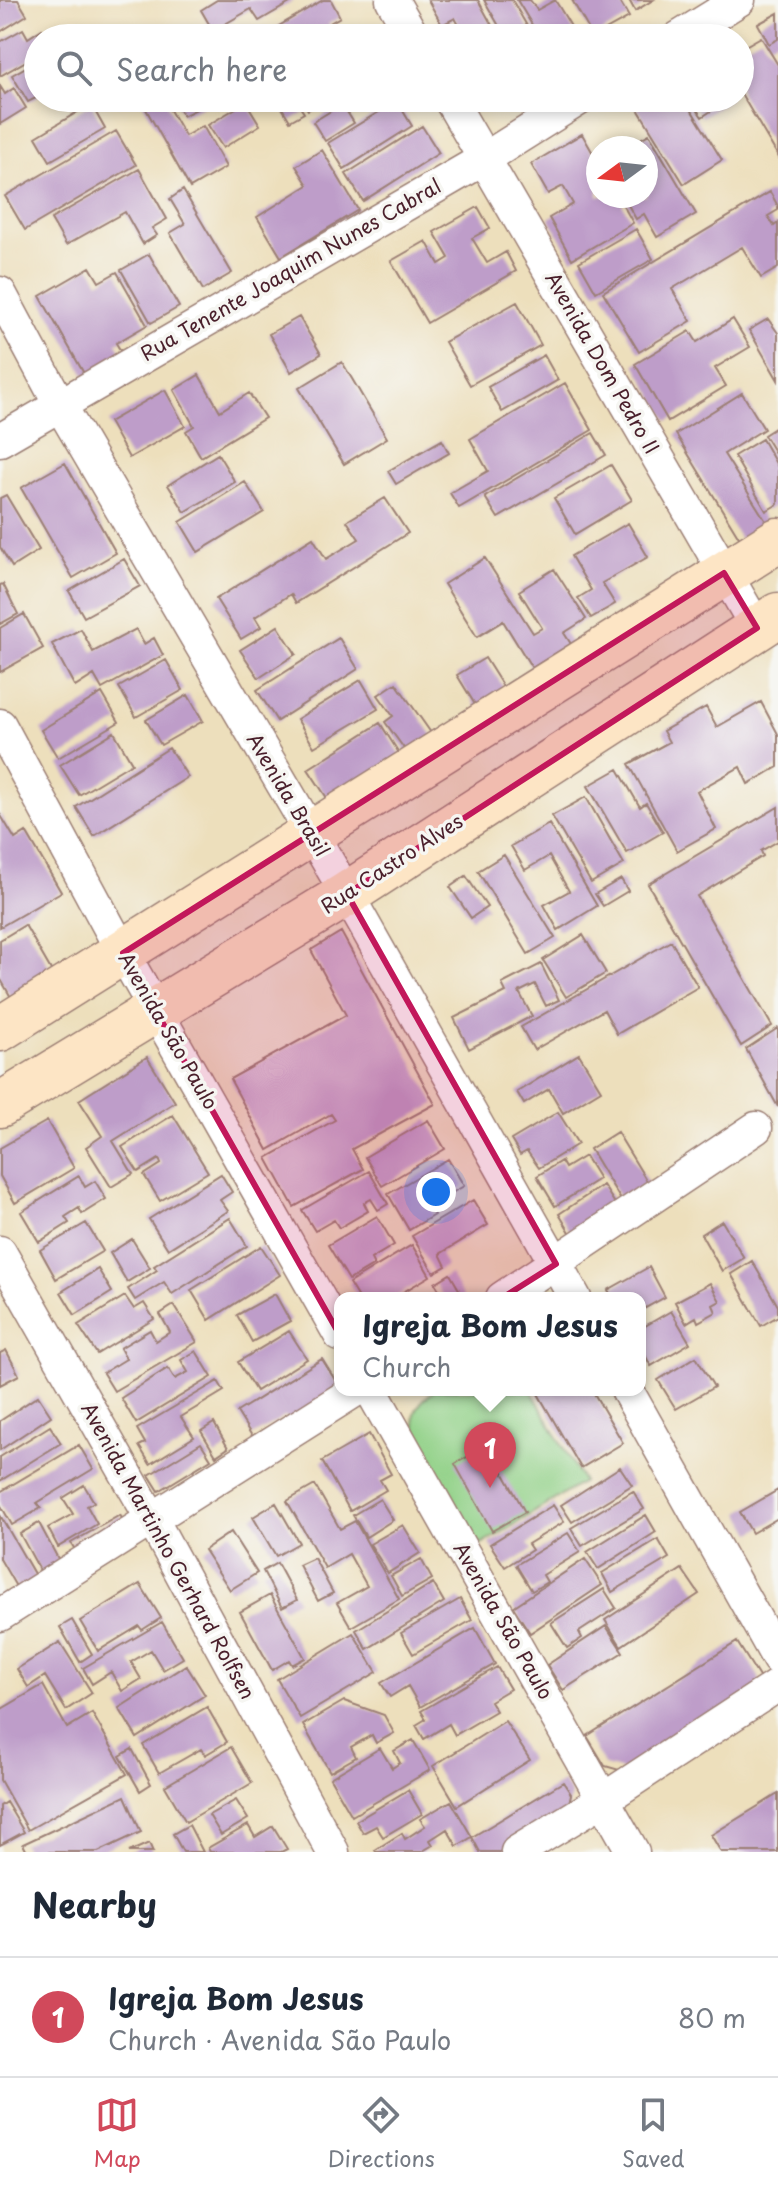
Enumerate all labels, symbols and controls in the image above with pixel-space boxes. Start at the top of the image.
search box [24,24,754,112]
icon: search [52,46,96,90]
text: Search here [116,46,288,91]
north arrow [586,136,658,208]
street label: Rua Tenente Joaquim Nunes Cabral [135,170,446,368]
street label: Avenida Dom Pedro II [538,266,667,459]
street label: Avenida Brasil [240,727,338,862]
street label: Rua Castro Alves [314,806,469,920]
street label: Avenida São Paulo [112,946,226,1115]
your location [416,1172,456,1212]
popup [334,1292,646,1396]
text: Igreja Bom Jesus [362,1302,618,1347]
text: Church [362,1347,452,1386]
street label: Avenida Martinho Gerhard Rolfsen [74,1397,263,1704]
pin: 1 [464,1422,516,1488]
street label: Avenida São Paulo [447,1536,561,1705]
text: Nearby [32,1878,157,1930]
text: Igreja Bom Jesus [108,1975,364,2020]
text: 1 [52,1998,64,2037]
text: 80 m [678,1998,746,2037]
text: Church · Avenida São Paulo [108,2020,451,2059]
tab: Map [94,2093,141,2174]
tab: Directions [328,2093,435,2174]
tab: Saved [622,2093,684,2174]

